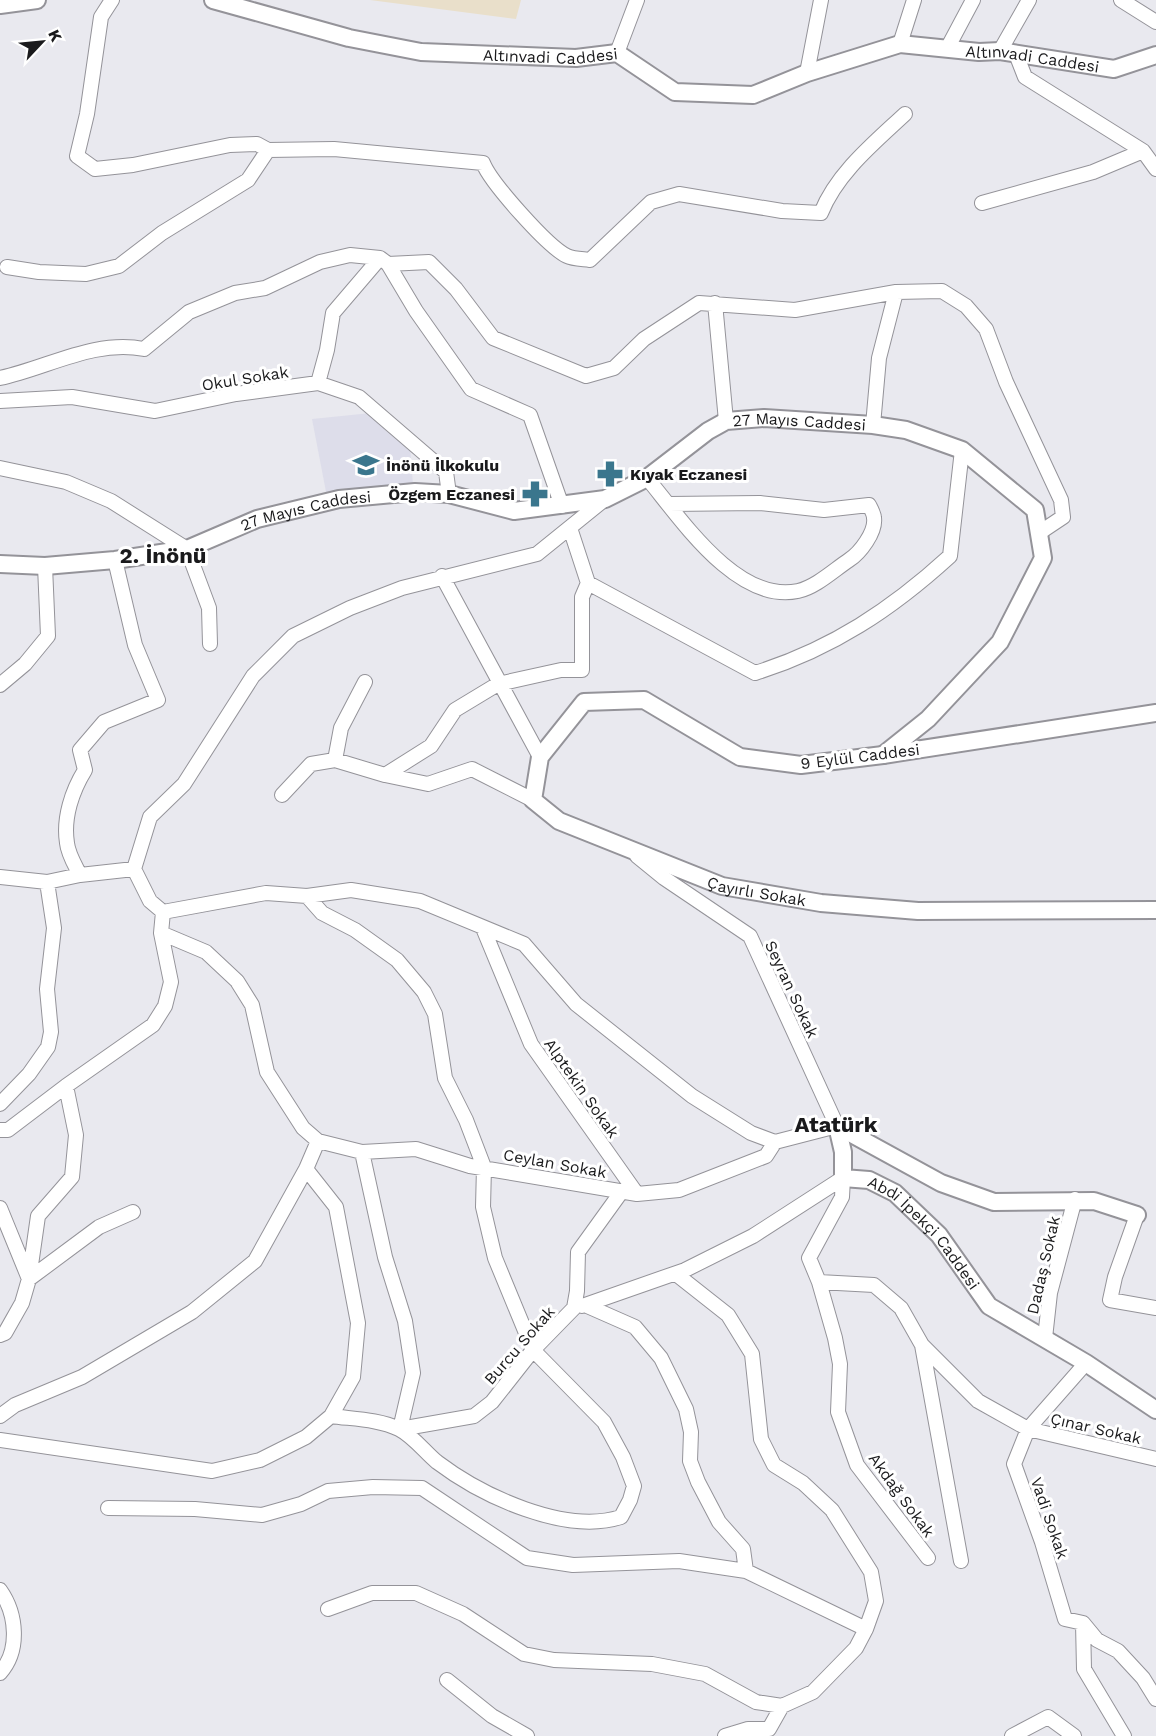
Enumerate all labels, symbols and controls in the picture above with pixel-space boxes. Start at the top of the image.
north arrow [12,12,72,72]
text: K [44,26,66,45]
street label: Altınvadi Caddesi [965,42,1101,77]
street label: Altınvadi Caddesi [483,44,619,68]
street label: Okul Sokak [200,362,290,395]
street label: 27 Mayıs Caddesi [732,409,866,435]
school or university icon: İnönü İlkokulu [351,450,381,480]
place label: İnönü İlkokulu [386,456,499,475]
pharmacy icon: Kıyak Eczanesi [595,459,625,489]
place label: Kıyak Eczanesi [630,465,747,484]
pharmacy icon: Özgem Eczanesi [520,479,550,509]
place label: Özgem Eczanesi [388,485,515,504]
street label: 27 Mayıs Caddesi [238,487,372,535]
district label: 2. İnönü [120,543,206,568]
street label: 9 Eylül Caddesi [799,740,921,773]
street label: Çayırlı Sokak [704,872,807,910]
street label: Seyran Sokak [761,938,822,1041]
street label: Alptekin Sokak [540,1035,623,1142]
district label: Atatürk [795,1112,878,1137]
street label: Ceylan Sokak [502,1145,608,1182]
street label: Abdi İpekçi Caddesi [865,1172,983,1293]
street label: Dadaş Sokak [1023,1214,1064,1316]
street label: Burcu Sokak [480,1302,559,1388]
street label: Çınar Sokak [1049,1409,1143,1448]
street label: Akdağ Sokak [865,1450,938,1541]
street label: Vadi Sokak [1027,1475,1072,1561]

